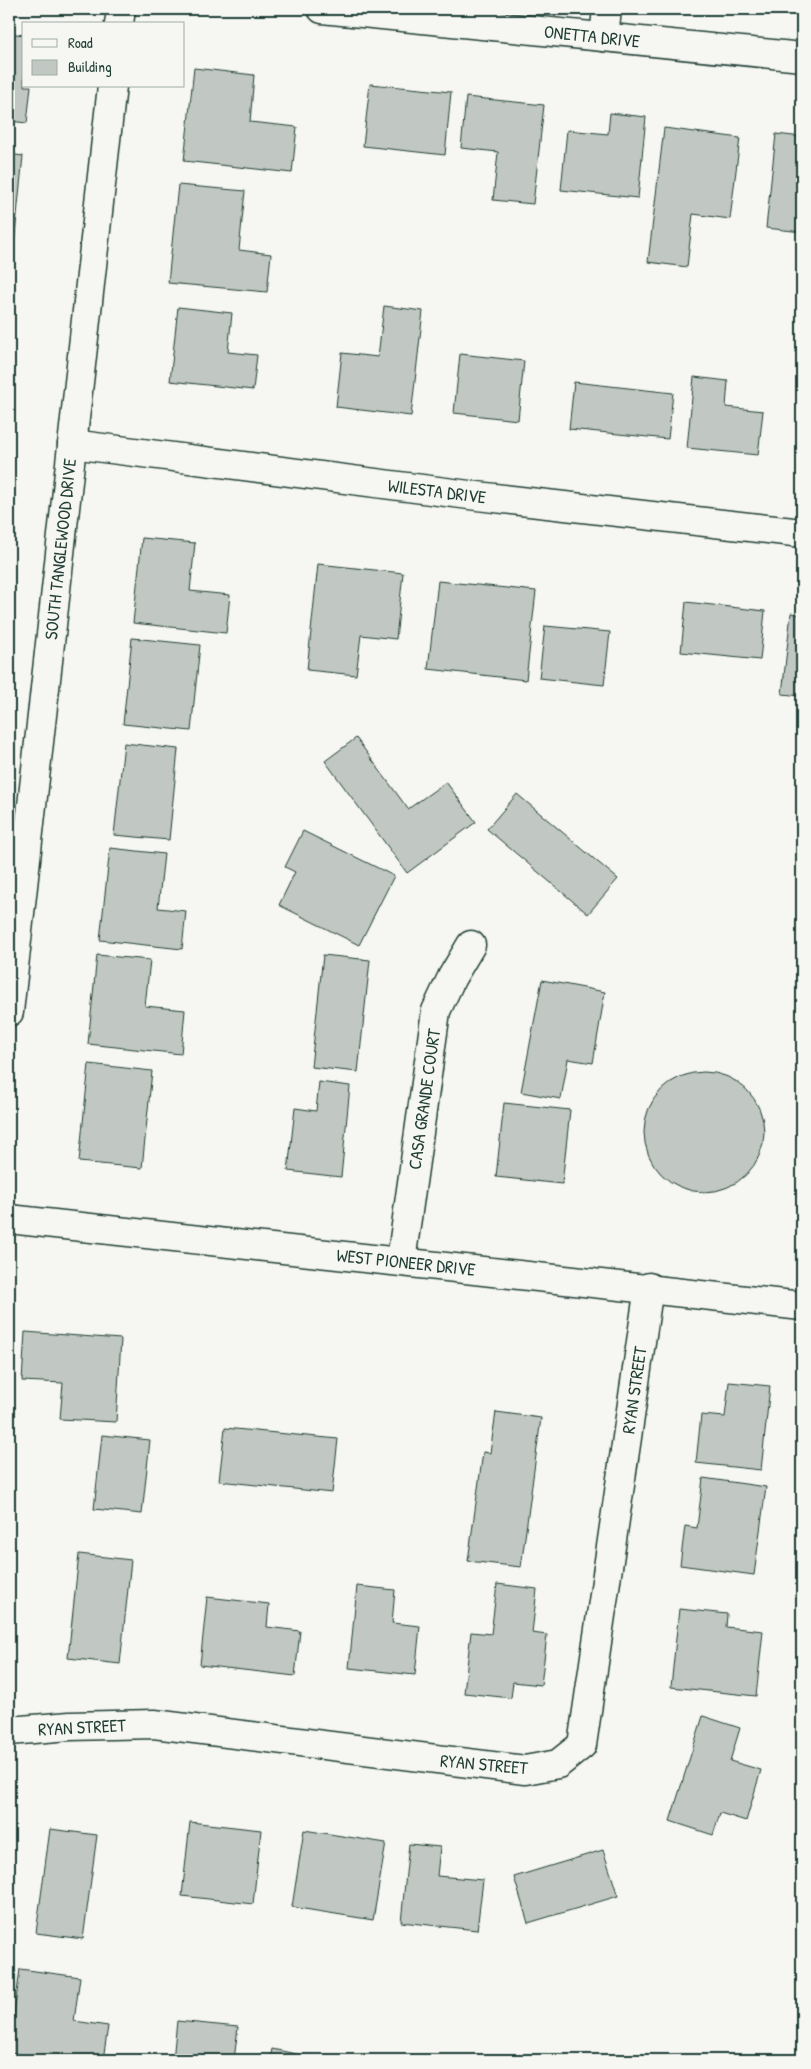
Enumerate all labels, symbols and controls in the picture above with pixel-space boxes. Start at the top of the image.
street label: ONETTA DRIVE [543,19,641,53]
legend [22,22,185,88]
text: Road [68,32,93,53]
text: Building [68,56,112,77]
street label: SOUTH TANGLEWOOD DRIVE [38,457,82,641]
street label: WILESTA DRIVE [387,473,487,509]
street label: CASA GRANDE COURT [402,1026,446,1171]
street label: WEST PIONEER DRIVE [335,1242,477,1282]
street label: RYAN STREET [616,1344,653,1435]
street label: RYAN STREET [37,1712,127,1742]
street label: RYAN STREET [439,1748,529,1780]

